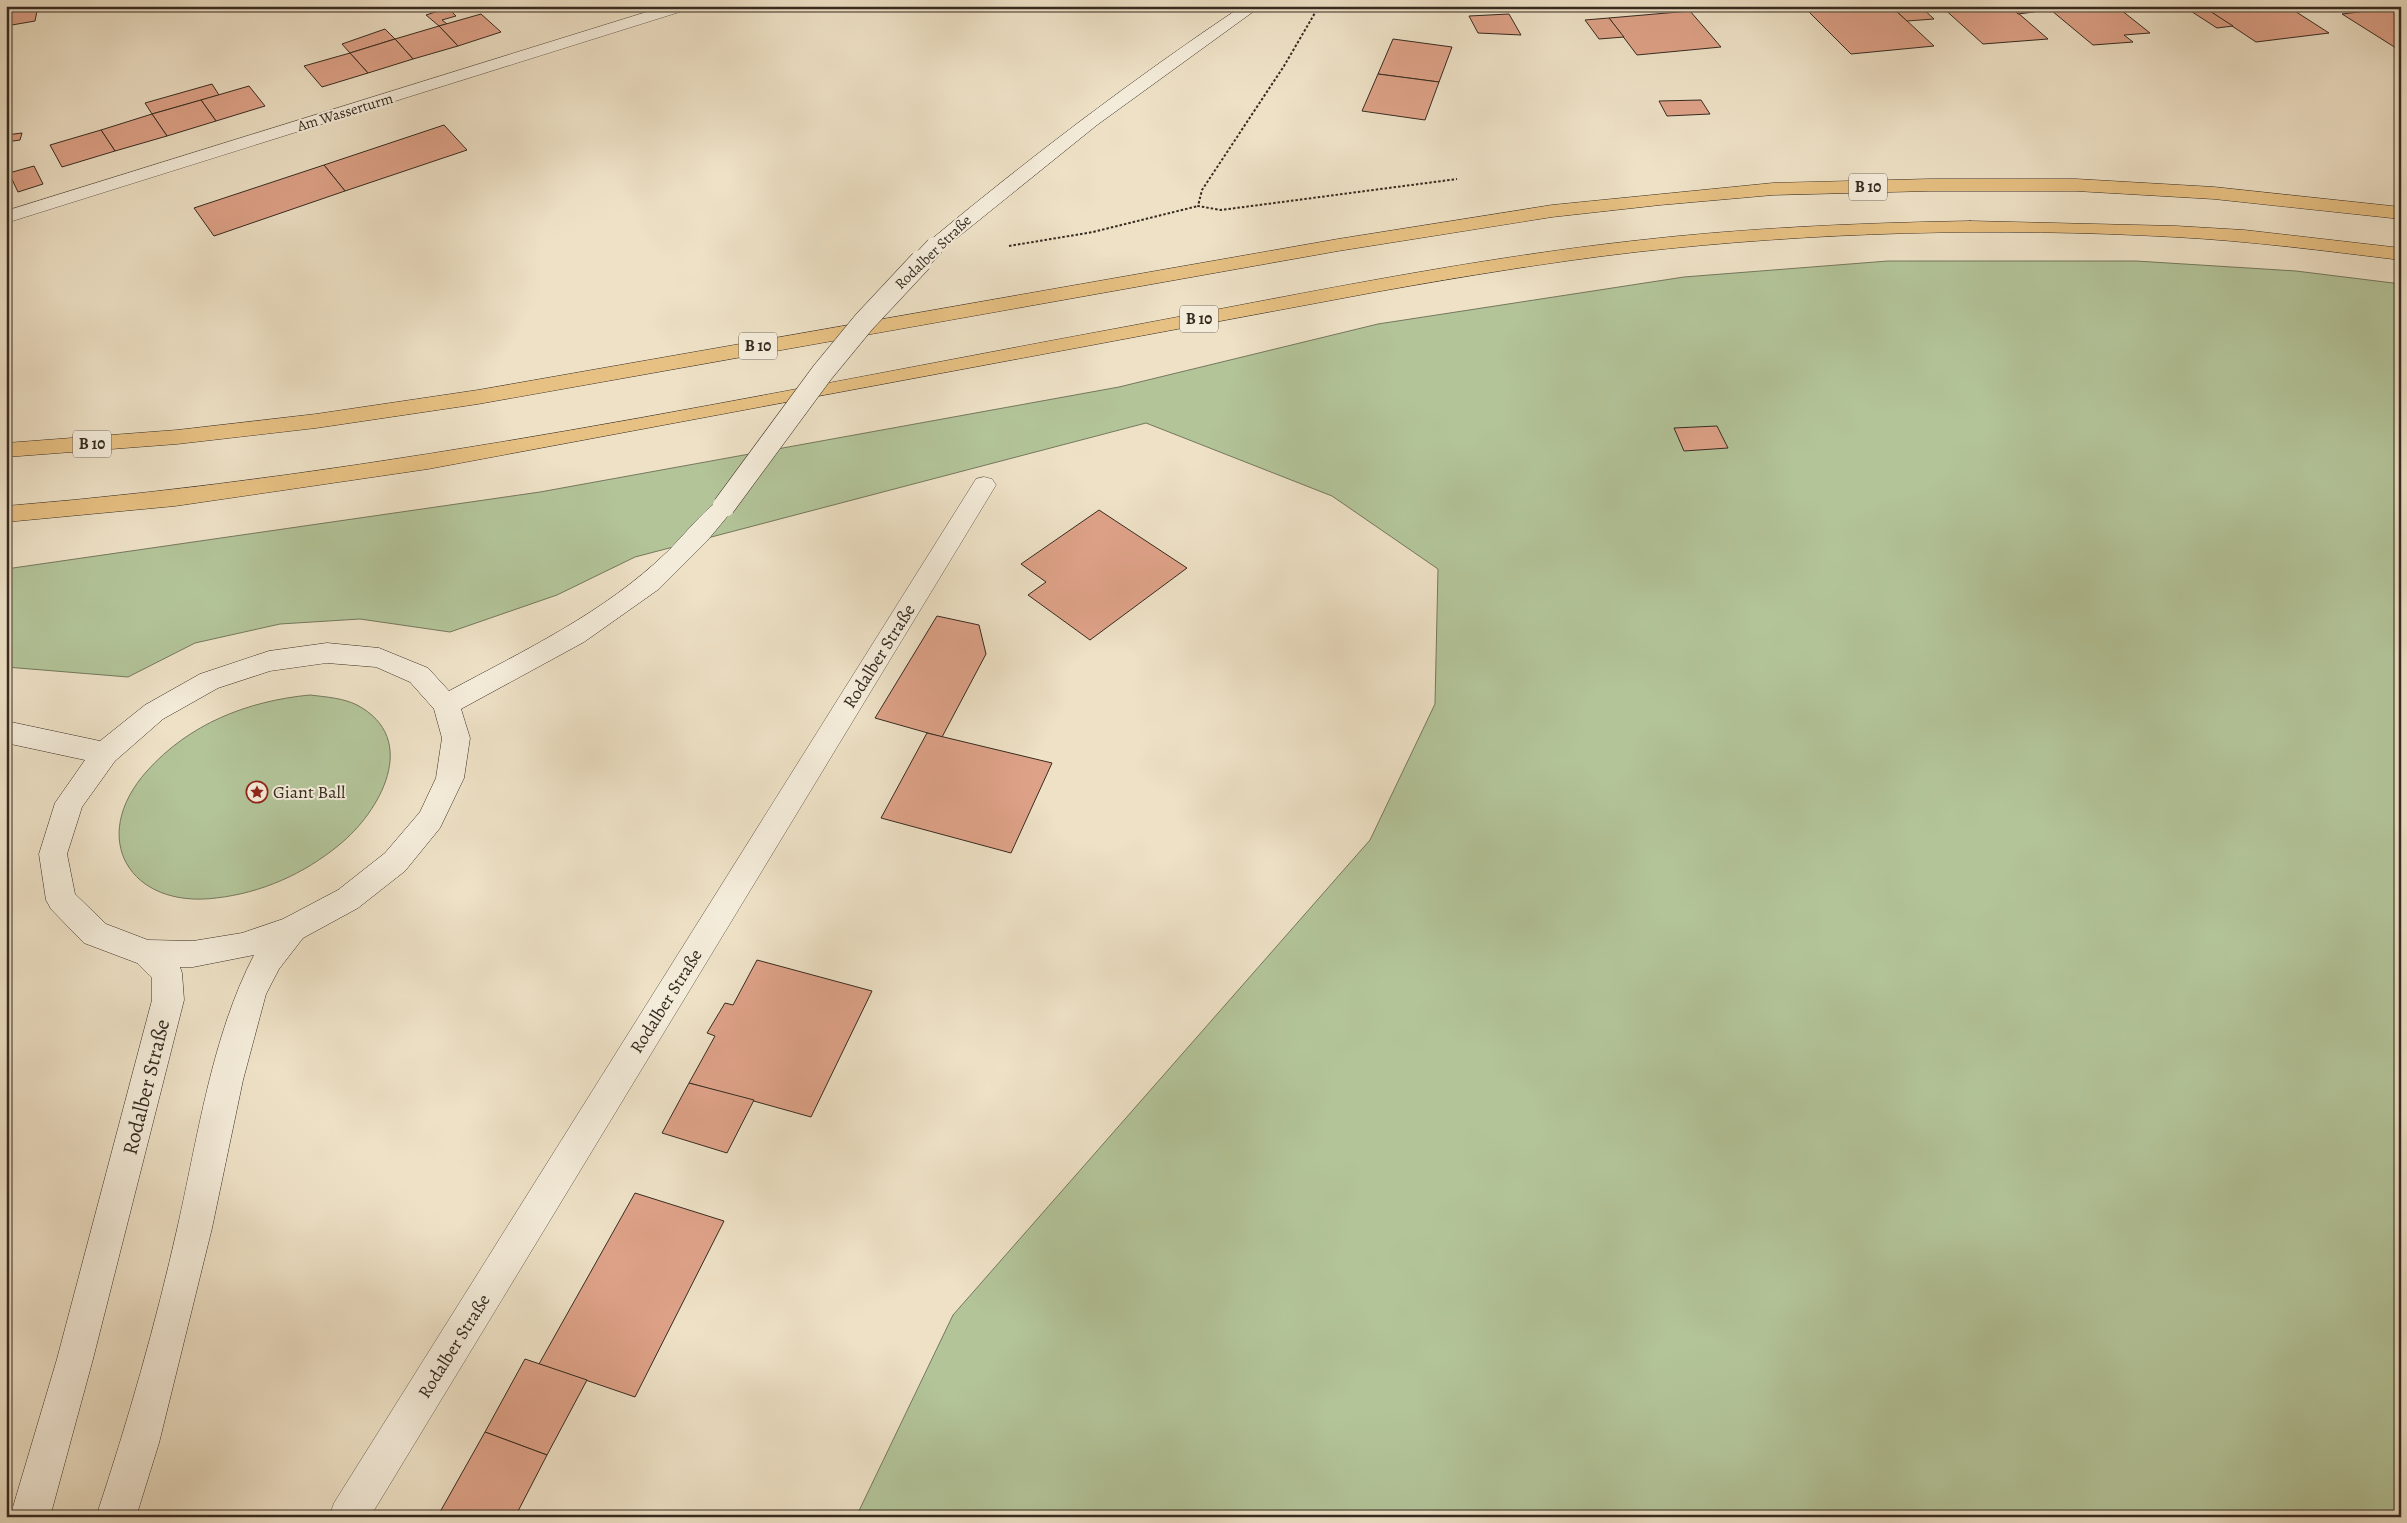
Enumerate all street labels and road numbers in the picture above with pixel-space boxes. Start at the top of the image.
street label: Am Wasserturm [294,88,396,136]
road number: B 10 [1849,173,1887,200]
street label: Rodalber Straße [890,210,976,294]
road number: B 10 [1180,306,1218,332]
road number: B 10 [739,332,777,360]
road number: B 10 [73,430,111,458]
street label: Rodalber Straße [837,599,921,713]
street label: Rodalber Straße [624,944,708,1058]
street label: Rodalber Straße [116,1016,176,1158]
street label: Rodalber Straße [412,1289,496,1403]

